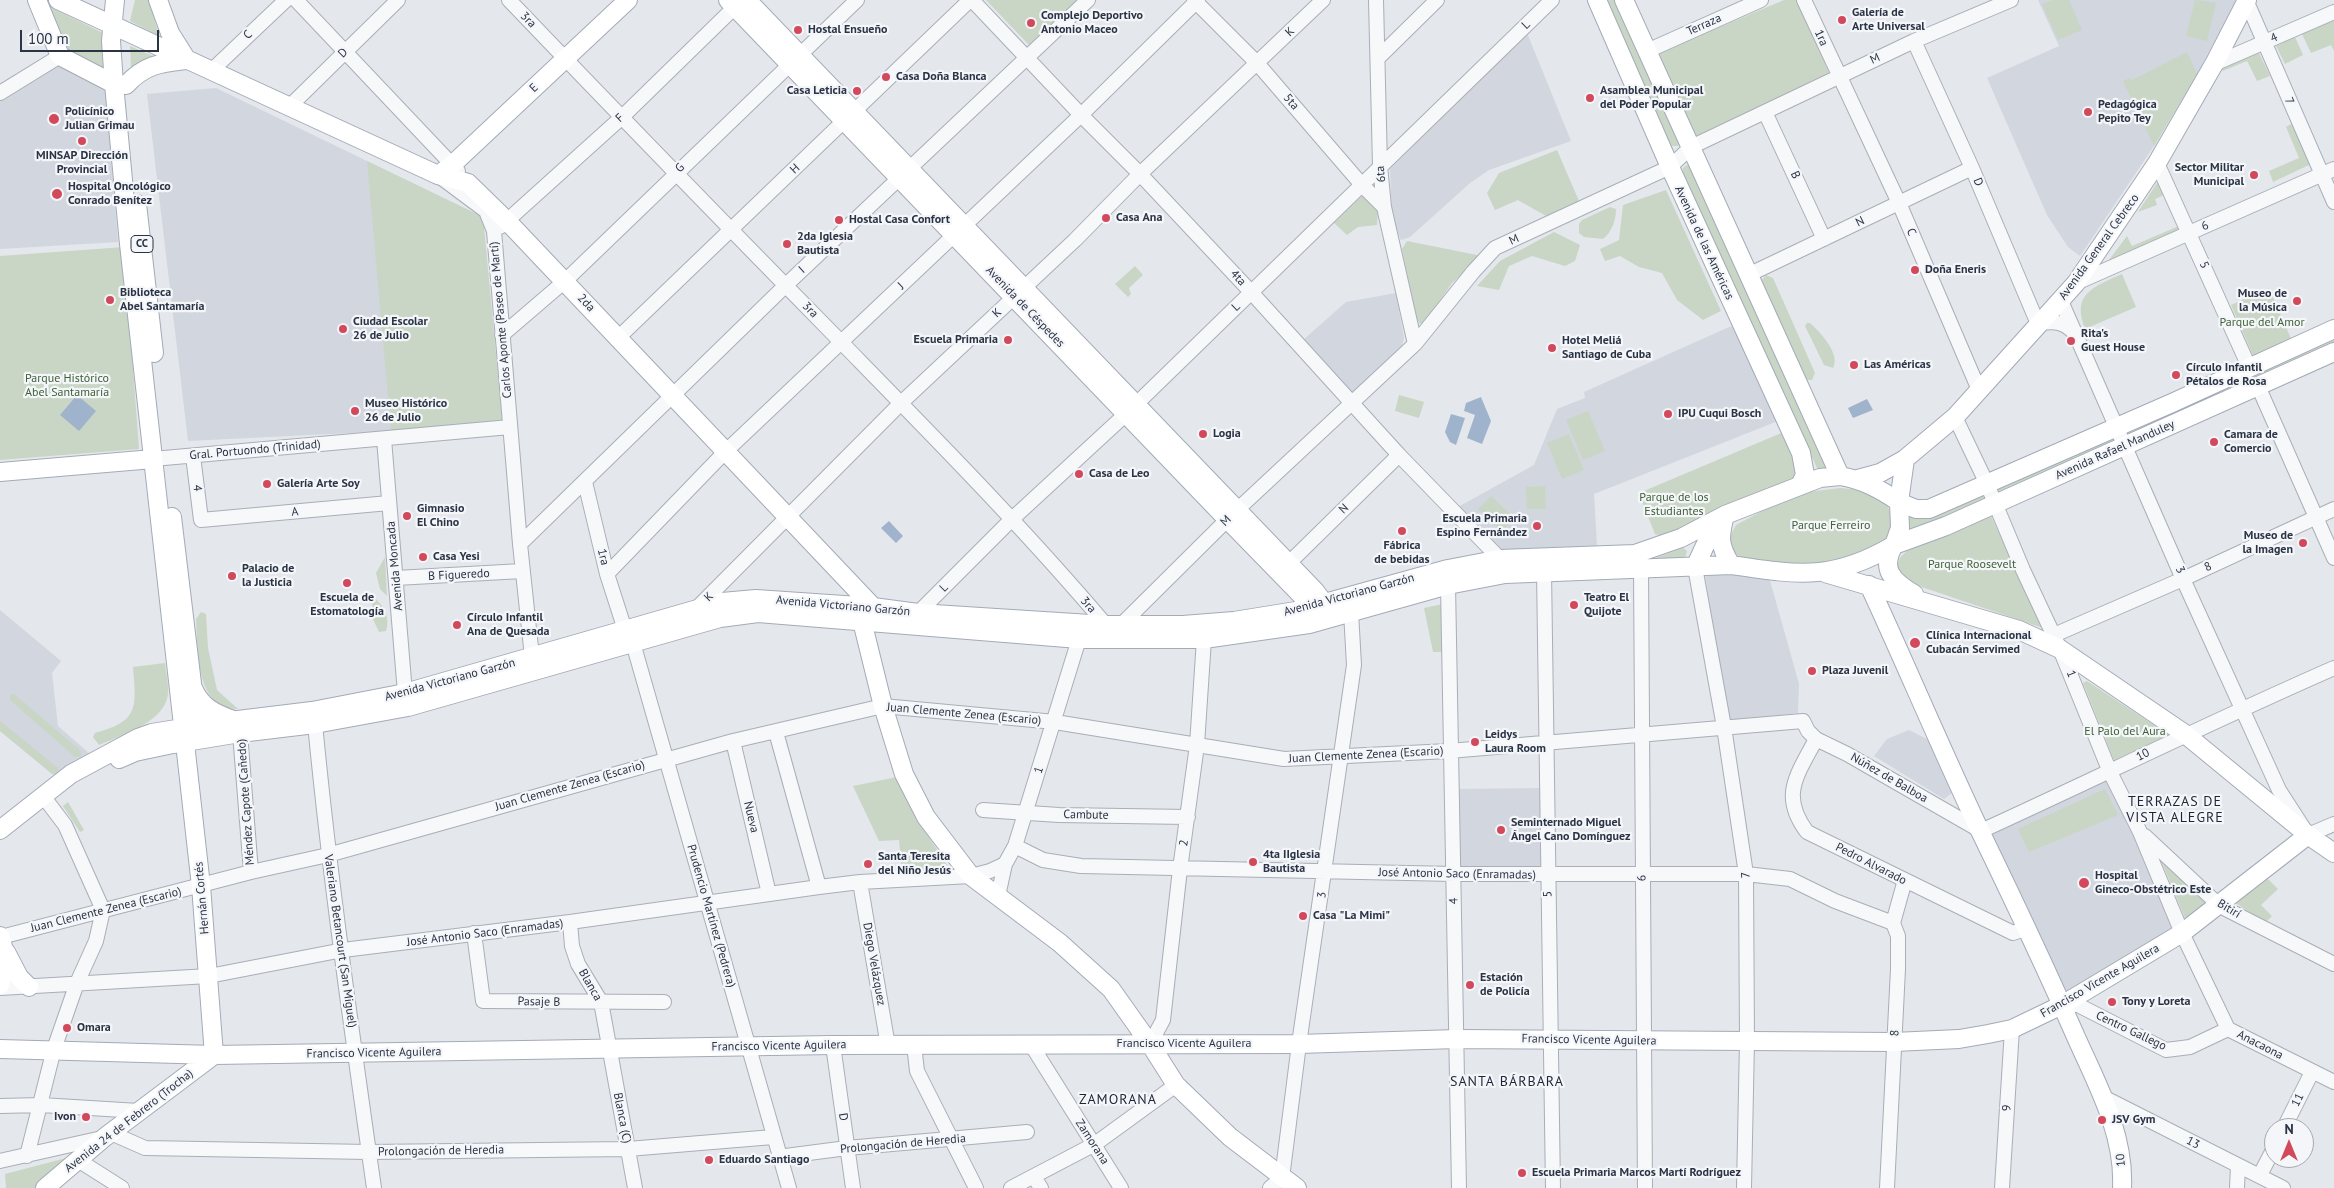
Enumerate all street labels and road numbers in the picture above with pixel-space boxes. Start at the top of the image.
street label: 3ra [517,9,539,31]
street label: Terraza [1684,11,1724,39]
street label: L [1519,18,1533,32]
street label: K [1282,24,1298,40]
street label: C [241,27,255,43]
street label: 1ra [1811,27,1831,49]
street label: 4 [2268,30,2280,46]
street label: D [335,45,351,61]
street label: M [1868,50,1882,68]
street label: E [527,81,541,95]
street label: 5ta [1280,91,1302,113]
street label: 7 [2281,95,2297,107]
street label: F [613,111,627,125]
street label: G [672,160,688,176]
street label: H [787,161,803,177]
street label: 6ta [1373,165,1389,183]
street label: B [1787,169,1803,181]
street label: D [1970,176,1986,188]
street label: Avenida de las Américas [1671,184,1737,302]
street label: Avenida General Cebreco [2056,191,2142,303]
street label: N [1853,214,1867,230]
street label: 6 [2199,218,2211,234]
street label: C [1903,226,1919,238]
street label: M [1507,231,1521,249]
road number: CC [131,235,153,252]
street label: Carlos Aponte (Paseo de Martí) [487,241,515,399]
street label: 5 [2196,259,2212,271]
street label: Avenida de Céspedes [983,263,1067,351]
street label: I [796,264,808,276]
street label: 4ta [1227,267,1249,289]
street label: J [895,280,907,292]
street label: 2da [574,291,598,315]
street label: 3ra [799,299,821,321]
street label: L [1229,300,1243,314]
street label: K [989,305,1005,321]
street label: Avenida Rafael Manduley [2053,417,2177,483]
street label: Gral. Portuondo (Trinidad) [189,437,321,463]
street label: 4 [189,484,205,492]
street label: N [1336,501,1352,517]
street label: A [291,505,299,519]
street label: M [1218,513,1234,529]
street label: Avenida Moncada [384,521,406,611]
street label: 1ra [594,547,612,567]
street label: 8 [2202,559,2214,575]
street label: 3 [2172,564,2188,576]
street label: B Figueredo [428,566,490,584]
street label: Avenida Victoriano Garzón [1282,571,1416,619]
street label: L [937,581,951,595]
street label: K [701,589,717,605]
street label: Avenida Victoriano Garzón [775,593,911,619]
street label: 3ra [1077,594,1099,616]
street label: Avenida Victoriano Garzón [383,656,517,704]
street label: 1 [2063,668,2079,680]
street label: Juan Clemente Zenea (Escario) [886,700,1042,728]
street label: Méndez Capote (Cañedo) [234,738,258,866]
street label: Juan Clemente Zenea (Escario) [1288,744,1444,766]
street label: 10 [2134,746,2152,764]
street label: Núñez de Balboa [1848,750,1930,806]
street label: Juan Clemente Zenea (Escario) [494,758,646,814]
street label: 1 [1031,765,1047,775]
street label: Nueva [740,800,762,834]
street label: Cambute [1063,807,1109,823]
street label: 2 [1176,839,1192,847]
street label: Pedro Alvarado [1833,840,1909,888]
street label: Prudencio Martínez (Pedrera) [684,843,738,989]
street label: Valeriano Betancourt (San Miguel) [321,854,359,1028]
street label: Hernán Cortés [192,861,212,935]
street label: José Antonio Saco (Enramadas) [1378,865,1536,883]
street label: 7 [1739,871,1753,879]
street label: 6 [1635,875,1649,881]
street label: Juan Clemente Zenea (Escario) [29,884,183,936]
street label: 5 [1541,890,1555,898]
street label: 3 [1314,891,1330,899]
street label: Bitirí [2215,896,2243,922]
street label: 4 [1447,898,1461,904]
street label: José Antonio Saco (Enramadas) [406,916,564,950]
street label: Diego Velázquez [860,921,888,1007]
street label: Francisco Vicente Aguilera [2038,941,2162,1021]
street label: Blanca [575,967,605,1003]
street label: Pasaje B [517,994,561,1010]
street label: Centro Gallego [2094,1008,2168,1054]
street label: Anacaona [2235,1027,2285,1063]
street label: 8 [1888,1029,1902,1037]
street label: Francisco Vicente Aguilera [1521,1032,1657,1048]
street label: Francisco Vicente Aguilera [1117,1037,1251,1051]
street label: Francisco Vicente Aguilera [711,1038,847,1054]
street label: Francisco Vicente Aguilera [306,1045,442,1061]
street label: Avenida 24 de Febrero (Trocha) [62,1066,196,1176]
street label: 11 [2289,1091,2307,1109]
street label: Blanca (C) [610,1092,634,1144]
street label: 9 [2000,1104,2014,1112]
street label: D [835,1112,851,1122]
street label: Zamorana [1072,1117,1112,1167]
street label: Prolongación de Heredia [839,1131,967,1157]
street label: 13 [2184,1134,2202,1152]
street label: Prolongación de Heredia [378,1143,504,1159]
street label: 10 [2113,1153,2129,1167]

